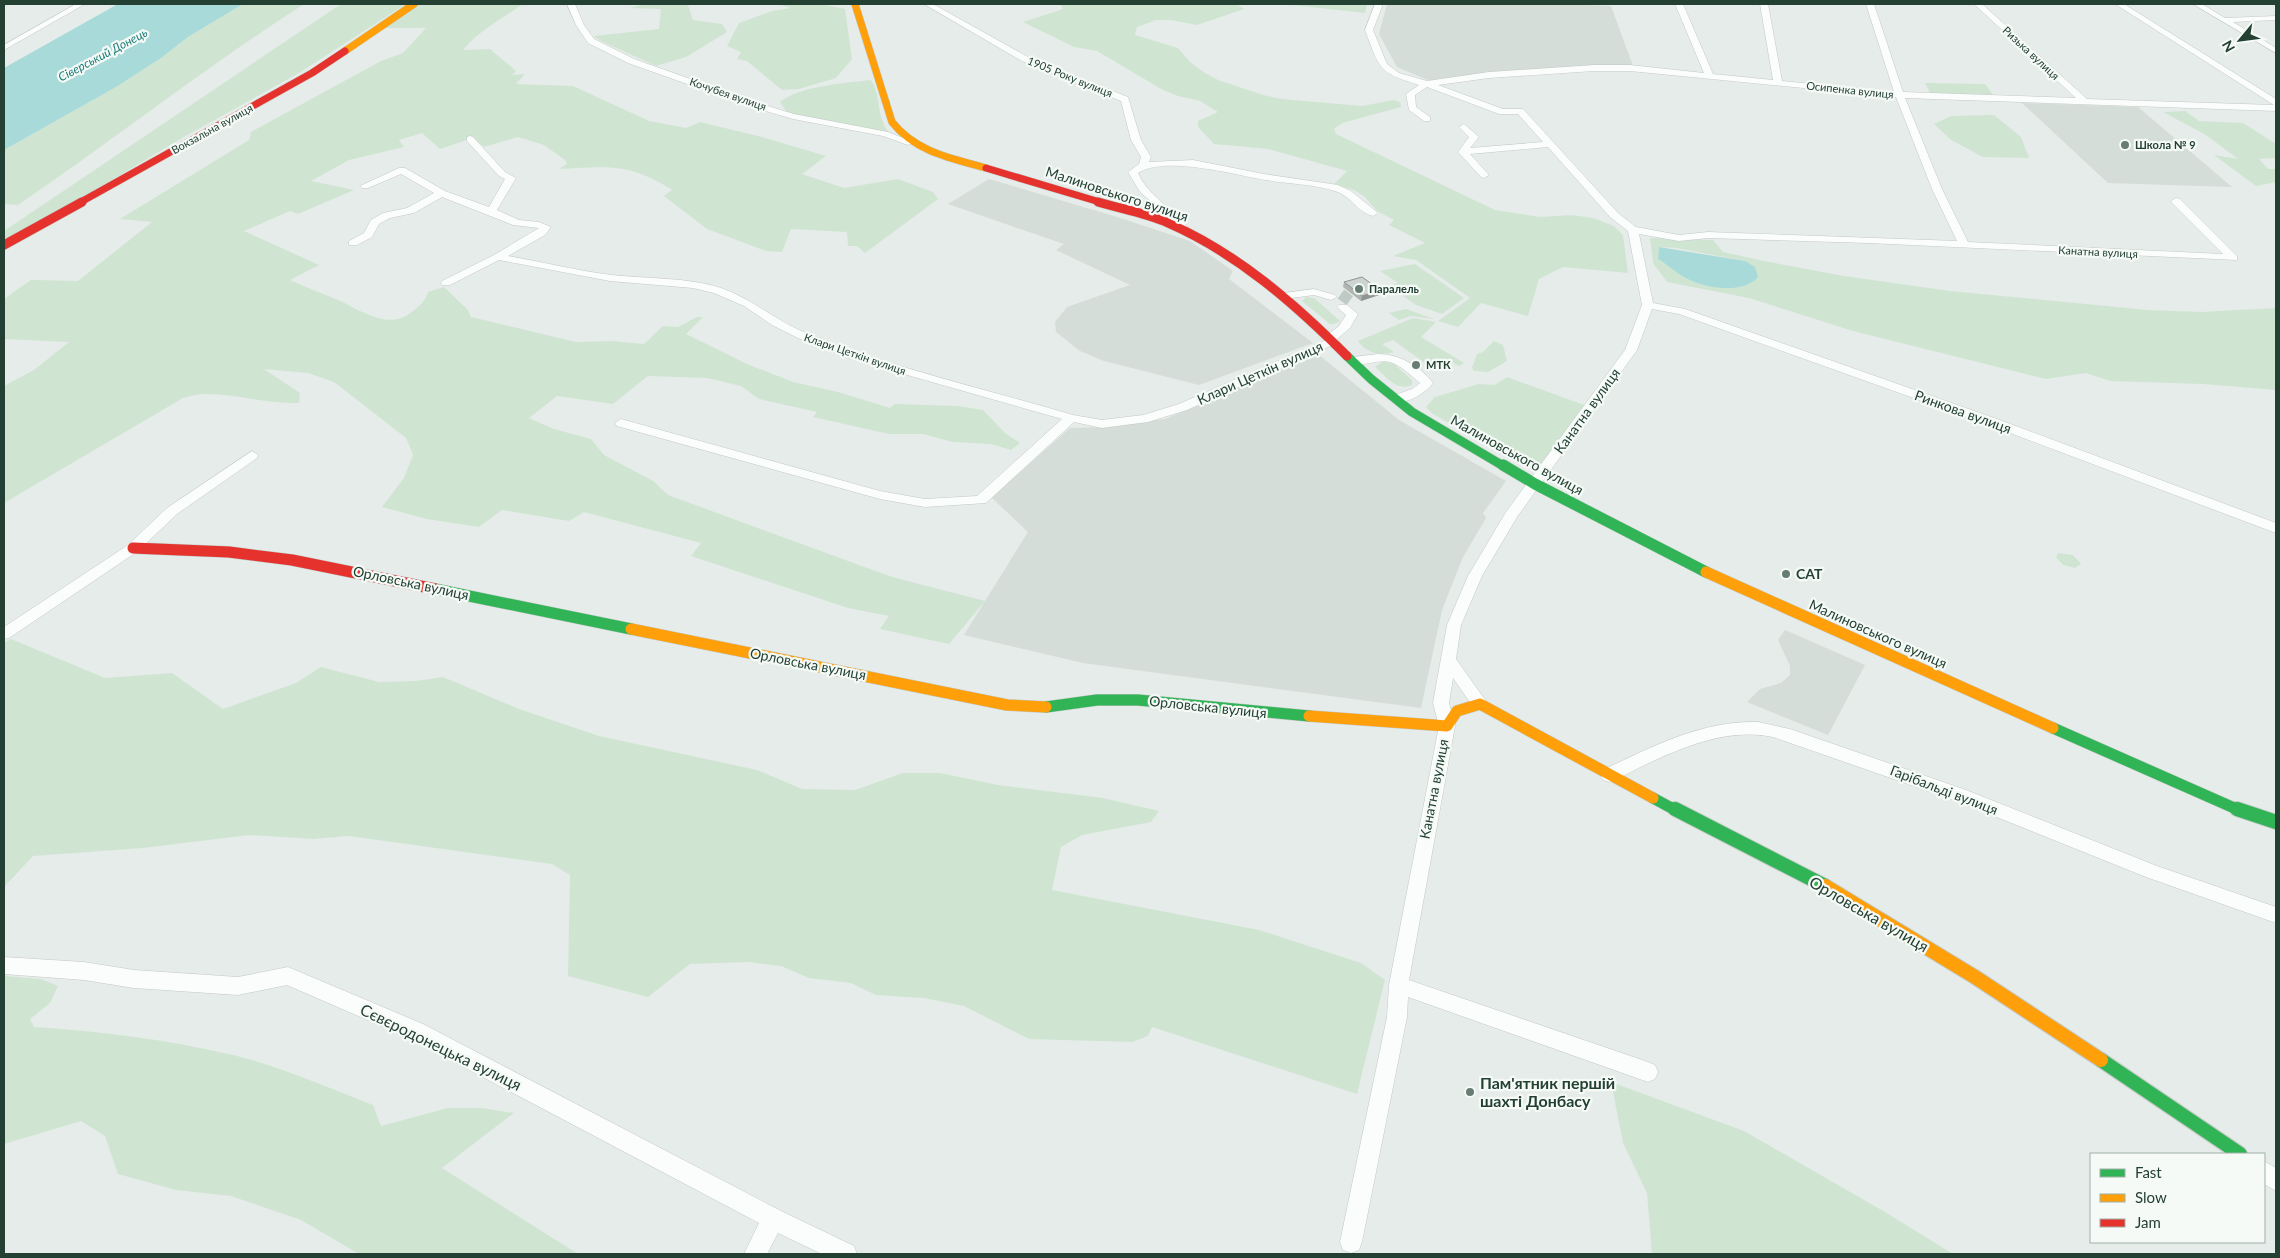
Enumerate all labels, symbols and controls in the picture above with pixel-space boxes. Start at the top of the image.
north arrow [2215,15,2265,65]
street label: Ризька вулиця [2000,23,2062,82]
water label: Сіверський Донець [55,25,150,84]
text: N [2218,38,2238,55]
street label: 1905 Року вулиця [1026,54,1115,99]
street label: Кочубея вулиця [688,74,768,113]
street label: Осипенка вулиця [1806,78,1894,101]
street label: Вокзальна вулиця [169,101,255,156]
place label: Школа № 9 [2135,138,2196,151]
marker: Школа № 9 [2119,139,2131,151]
street label: Малиновського вулиця [1044,162,1191,225]
street label: Канатна вулиця [2058,243,2138,260]
place label: Паралель [1369,282,1419,295]
marker: Паралель [1353,283,1365,295]
street label: Клари Цеткін вулиця [803,330,908,377]
street label: Клари Цеткін вулиця [1194,337,1325,408]
place label: МТК [1426,358,1451,371]
marker: МТК [1410,359,1422,371]
street label: Канатна вулиця [1550,365,1623,457]
street label: Ринкова вулиця [1913,386,2014,437]
street label: Малиновського вулиця [1448,411,1587,498]
street label: Орловська вулиця [352,562,471,603]
place label: САТ [1796,565,1823,582]
marker: САТ [1780,568,1792,580]
street label: Малиновського вулиця [1807,595,1950,672]
street label: Орловська вулиця [749,644,868,683]
street label: Орловська вулиця [1149,692,1268,721]
street label: Канатна вулиця [1415,738,1452,840]
street label: Гарібальді вулиця [1888,761,2001,818]
street label: Орловська вулиця [1806,872,1932,955]
street label: Сєвєродонецька вулиця [358,999,525,1094]
place label: Пам'ятник першій шахті Донбасу [1480,1073,1615,1110]
marker: Пам'ятник першій шахті Донбасу [1464,1086,1476,1098]
legend [2090,1153,2265,1243]
text: Fast [2135,1163,2162,1181]
text: Slow [2135,1188,2167,1206]
text: Jam [2135,1213,2161,1231]

